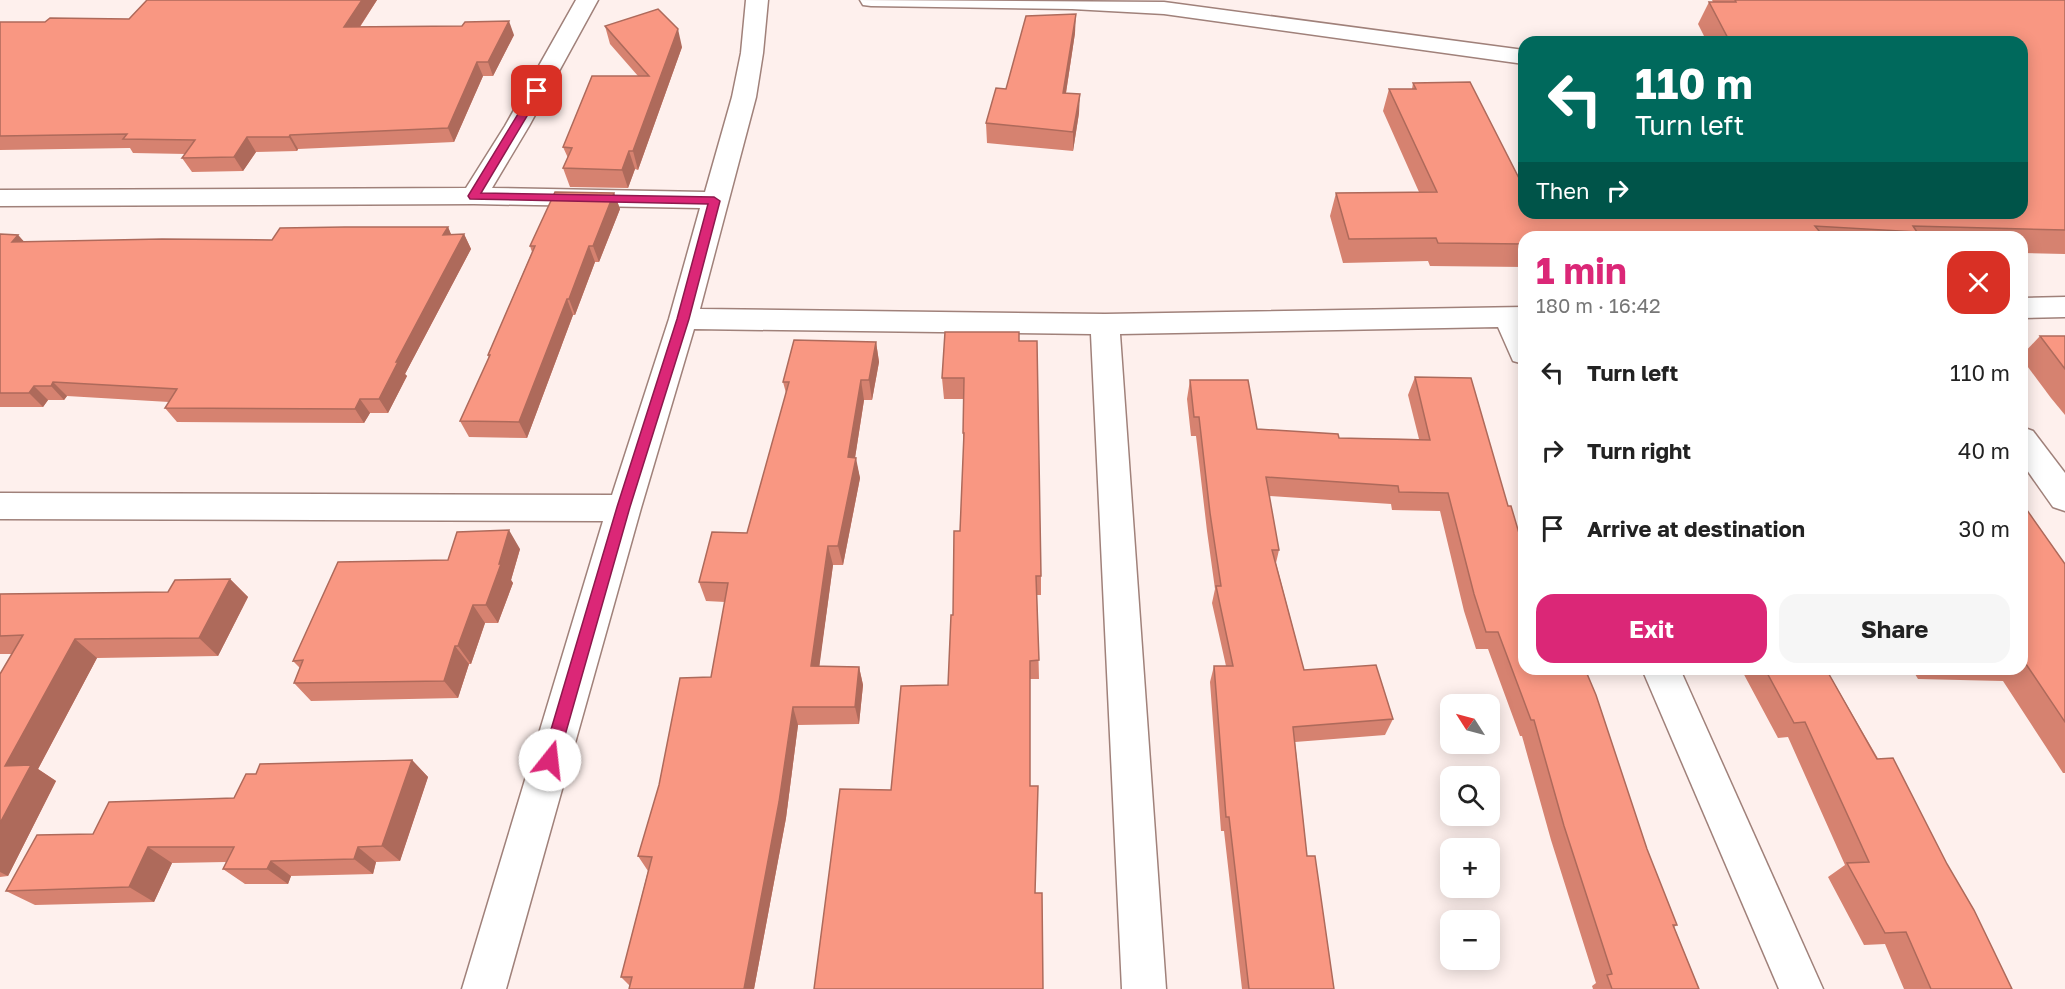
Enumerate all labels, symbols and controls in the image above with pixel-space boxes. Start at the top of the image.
text: 110 m [1635,58,1753,108]
icon: left [1536,60,1614,138]
pin [511,65,562,116]
icon: arrive [520,74,553,107]
text: Turn left [1635,109,1744,141]
icon: right [1601,174,1634,207]
text: Then [1536,177,1589,204]
text: 1 min [1536,249,1627,292]
button: close [1947,251,2010,314]
text: 180 m · 16:42 [1536,293,1661,317]
icon: left [1536,356,1569,389]
text: Turn left [1587,359,1678,386]
text: 110 m [1950,359,2010,386]
icon: right [1536,434,1569,467]
text: Turn right [1587,437,1691,464]
text: 40 m [1958,437,2010,464]
icon: arrive [1536,512,1569,545]
text: Arrive at destination [1587,515,1805,542]
text: 30 m [1959,515,2010,542]
button: Exit [1536,594,1767,663]
button: Share [1779,594,2010,663]
north arrow [1440,694,1500,754]
map controls [1440,694,1500,970]
position arrow [518,728,582,792]
button: search [1440,766,1500,826]
button: + [1440,838,1500,898]
button: − [1440,910,1500,970]

